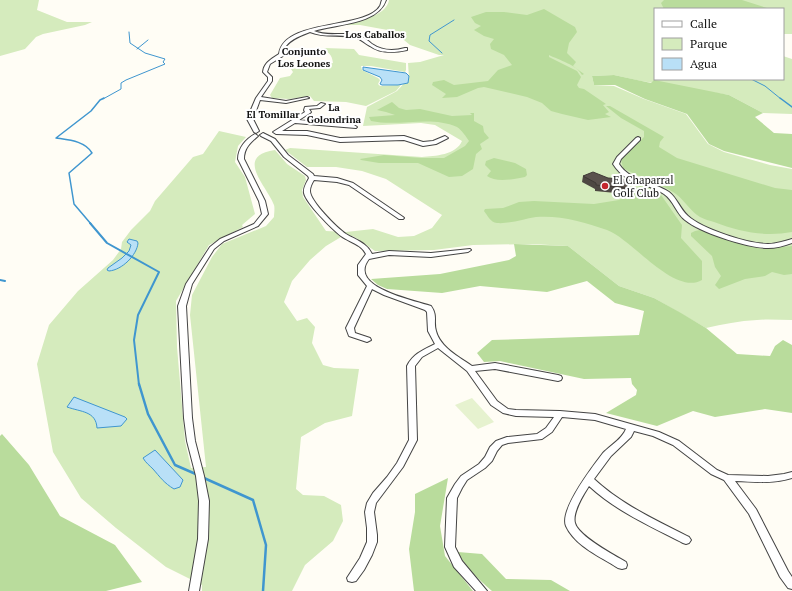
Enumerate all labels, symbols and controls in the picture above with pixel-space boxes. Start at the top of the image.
legend [654,8,784,80]
text: Calle [690,16,717,31]
district label: Los Caballos [345,28,405,41]
text: Parque [690,36,727,51]
district label: Conjunto Los Leones [278,45,331,70]
text: Agua [690,56,717,71]
district label: La Golondrina [307,101,362,126]
district label: El Tomillar [246,108,300,121]
place label: El Chaparral Golf Club [613,173,674,200]
marker: El Chaparral Golf Club [600,181,610,191]

